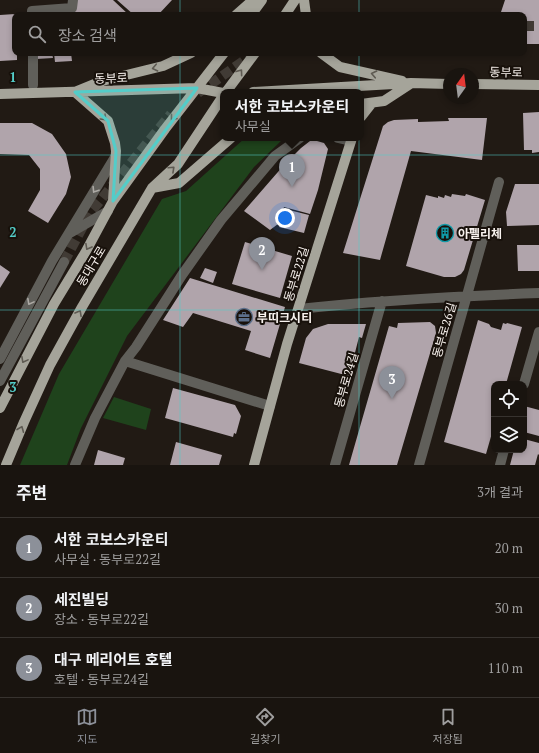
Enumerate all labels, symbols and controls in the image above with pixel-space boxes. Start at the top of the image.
search box [12,12,527,56]
icon: search [26,23,48,45]
text: 장소 검색 [58,25,117,45]
one-way arrow [152,63,159,72]
street label: 동부로 [489,64,523,80]
text: 1 [9,68,17,86]
north arrow [443,68,479,104]
street label: 동부로 [94,70,128,86]
one-way arrow [235,70,242,77]
one-way arrow [370,71,377,79]
popup [220,89,364,141]
text: 서한 코보스카운티 [235,96,349,116]
one-way arrow [99,113,107,121]
one-way arrow [171,114,178,121]
text: 사무실 [235,117,271,135]
pin: 1 [279,154,305,187]
one-way arrow [167,167,175,174]
one-way arrow [92,186,100,193]
your location [275,208,295,228]
text: 2 [9,223,17,241]
building icon: 아펠리체 [435,223,455,243]
place label: 아펠리체 [458,226,502,241]
pin: 2 [249,237,275,270]
street label: 동대구로 [73,243,109,289]
one-way arrow [85,243,93,250]
street label: 동부로22길 [281,245,311,303]
one-way arrow [27,298,35,306]
street label: 동부로26길 [429,301,459,359]
office icon: 부띠크시티 [234,307,254,327]
one-way arrow [74,309,81,317]
place label: 부띠크시티 [257,310,312,325]
street label: 동부로24길 [331,351,361,409]
one-way arrow [21,356,29,363]
pin: 3 [379,366,405,399]
text: 3 [9,378,17,396]
map controls [491,381,527,453]
button: locate [491,381,527,417]
button: layers [491,417,527,453]
one-way arrow [16,425,24,432]
text: 주변 [16,481,47,504]
text: 3개 결과 [477,483,523,501]
text: 서한 코보스카운티 [54,529,168,549]
text: 1 [25,539,33,557]
text: 20 m [495,539,523,557]
text: 사무실 · 동부로22길 [54,550,161,568]
text: 세진빌딩 [54,589,109,609]
text: 2 [25,599,33,617]
text: 30 m [495,599,523,617]
text: 장소 · 동부로22길 [54,610,149,628]
text: 대구 메리어트 호텔 [54,649,173,669]
text: 3 [25,659,33,677]
text: 110 m [488,659,523,677]
text: 호텔 · 동부로24길 [54,670,149,688]
tab: 지도 [76,706,98,746]
tab: 길찾기 [250,706,280,746]
tab: 저장됨 [433,706,463,746]

